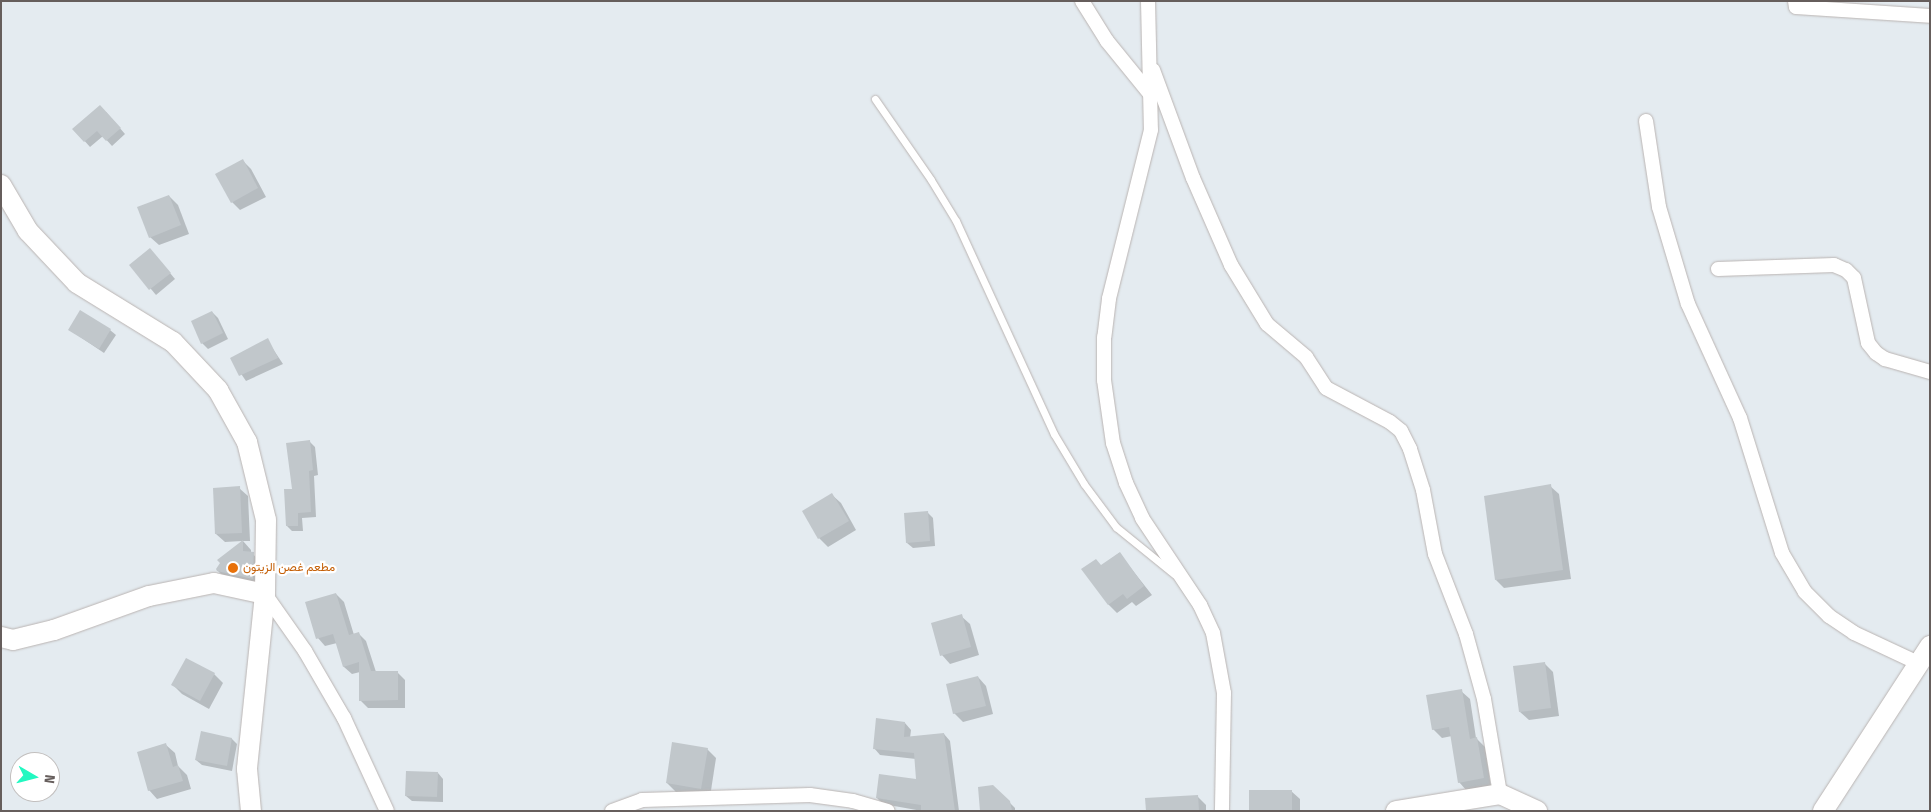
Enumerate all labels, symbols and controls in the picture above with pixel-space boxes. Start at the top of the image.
place label: مطعم غصن الزيتون [243,561,335,575]
marker: مطعم غصن الزيتون [227,562,239,574]
north arrow [10,752,60,802]
text: N [40,774,58,784]

